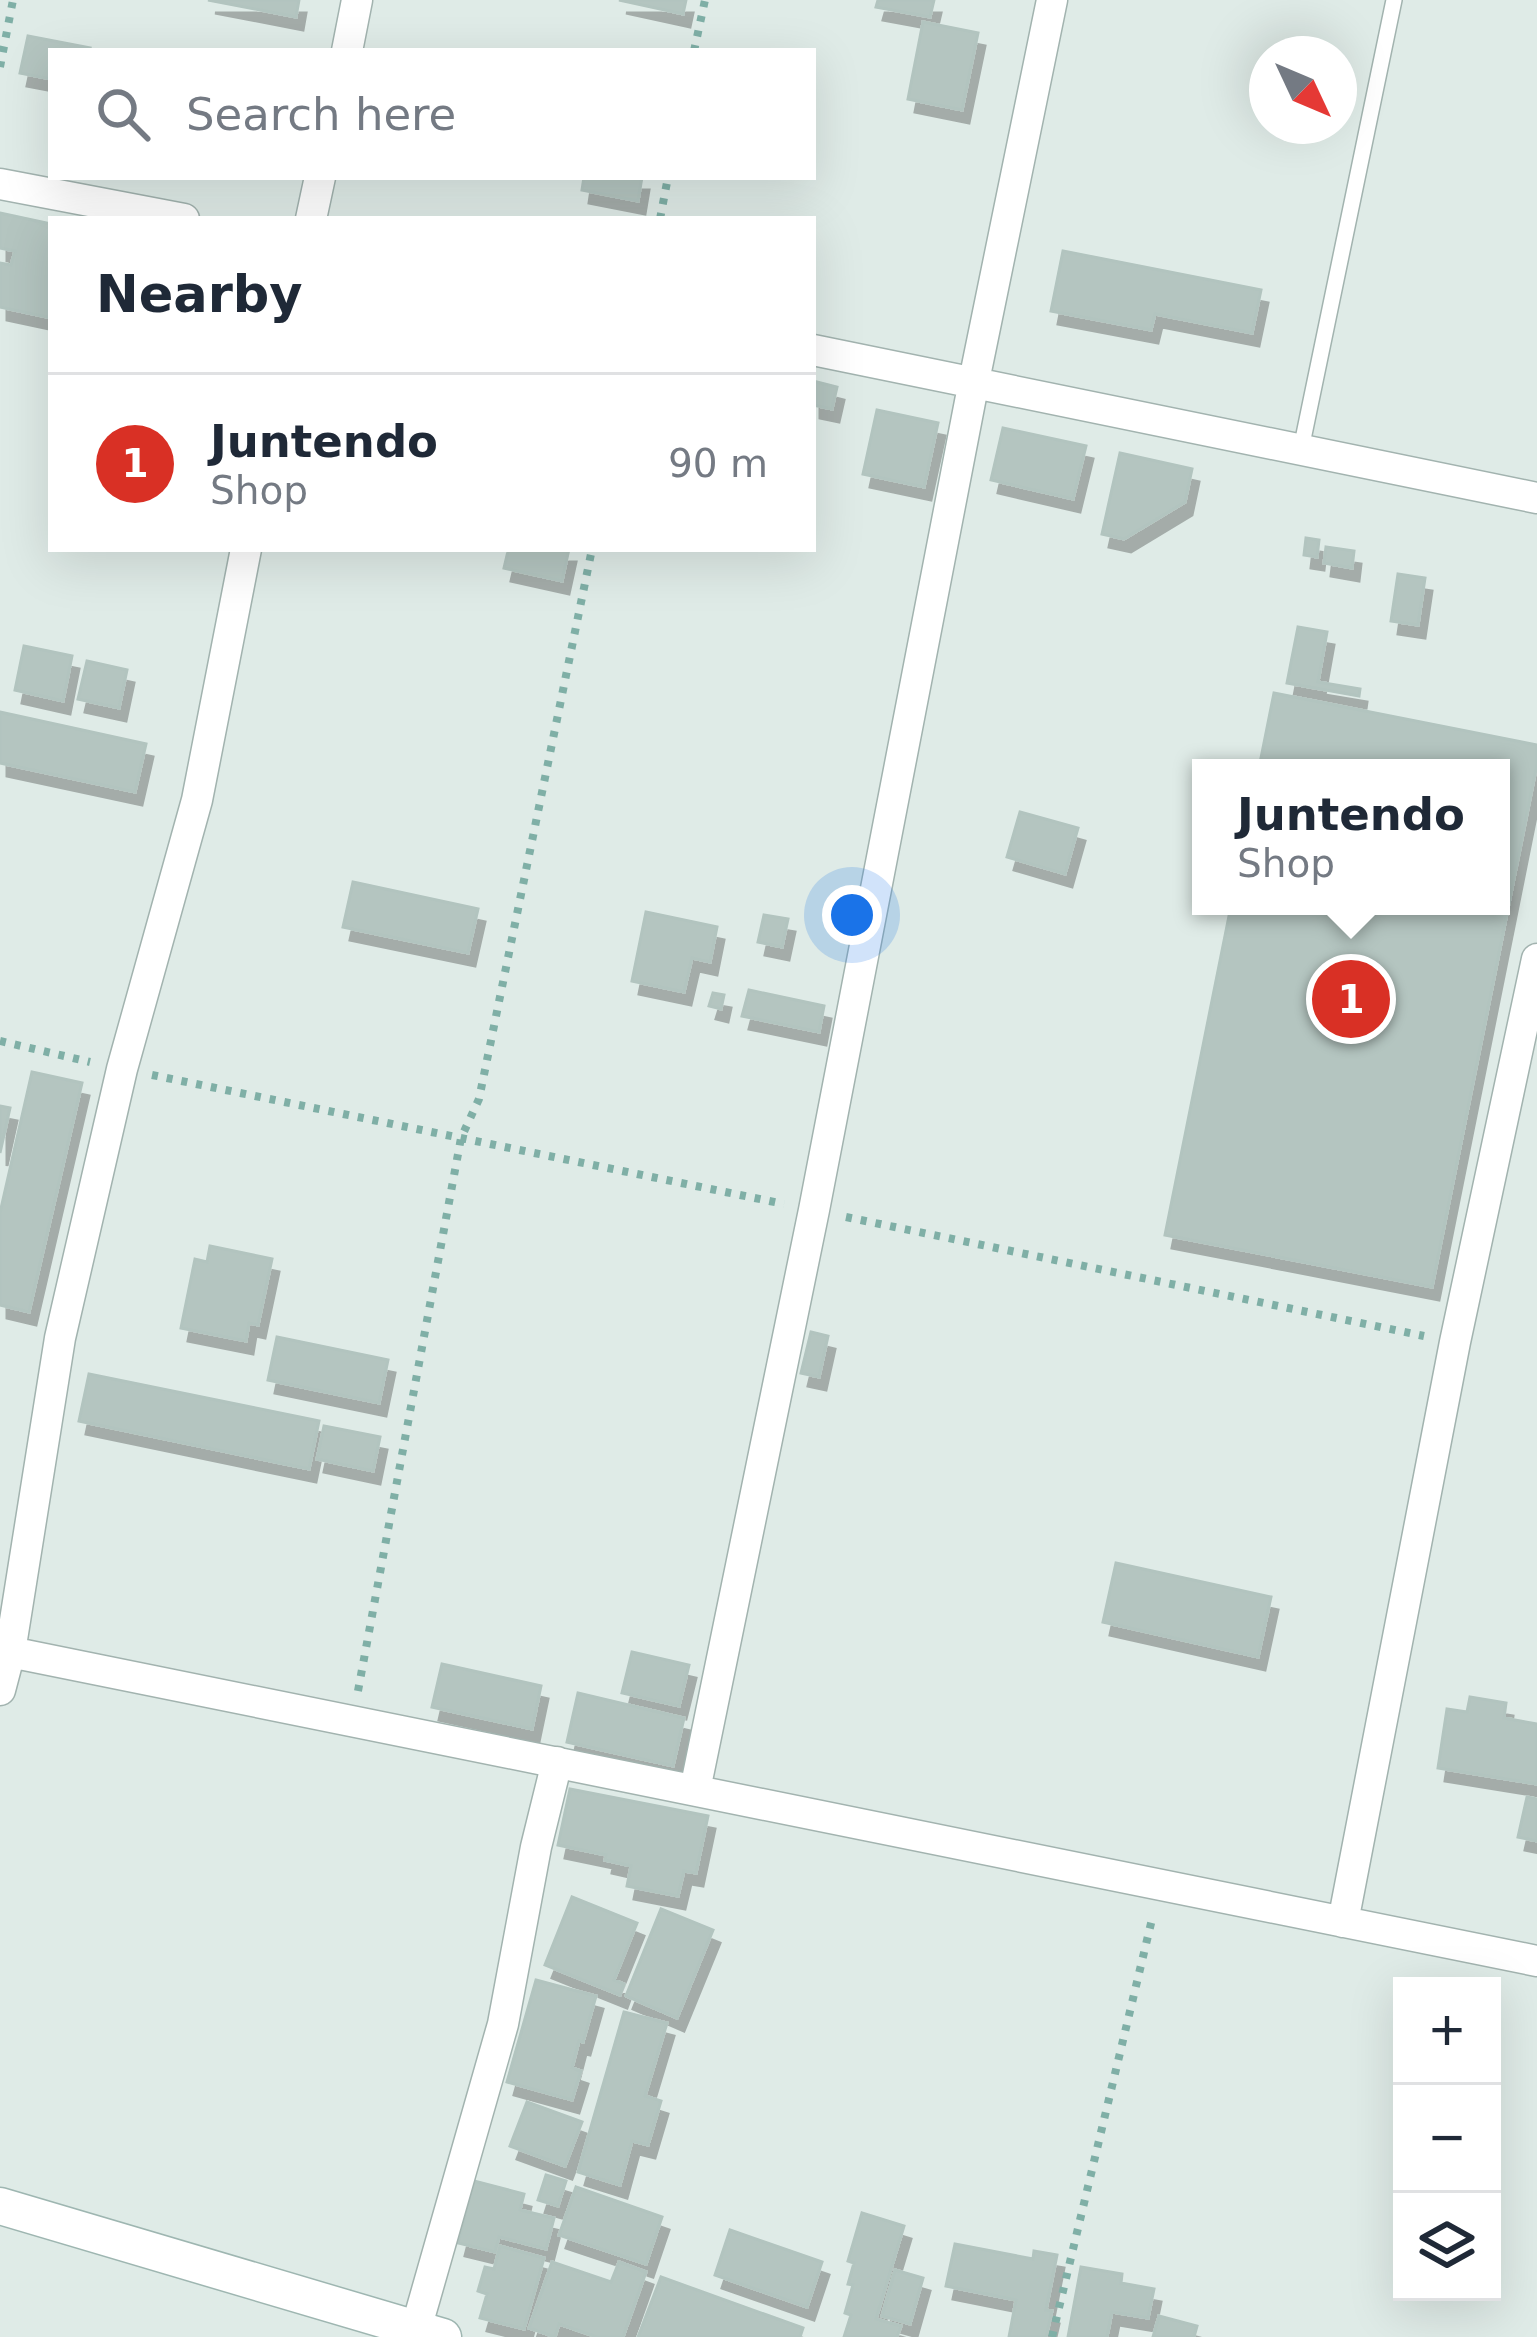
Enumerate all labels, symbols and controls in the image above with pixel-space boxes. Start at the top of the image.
north arrow [1249,36,1357,144]
search box [48,48,816,180]
icon: search [90,81,156,147]
text: Search here [186,88,456,141]
text: Nearby [96,265,303,324]
text: Juntendo [210,415,438,468]
text: 1 [121,441,149,486]
text: 90 m [668,441,768,486]
text: Shop [210,468,308,513]
popup [1192,759,1510,915]
text: Juntendo [1237,788,1465,841]
text: Shop [1237,841,1335,886]
your location [822,885,882,945]
pin: 1 [1312,954,1390,1044]
map controls [1393,1977,1501,2301]
button: + [1393,1977,1501,2085]
button: − [1393,2085,1501,2193]
button: layers [1393,2193,1501,2301]

